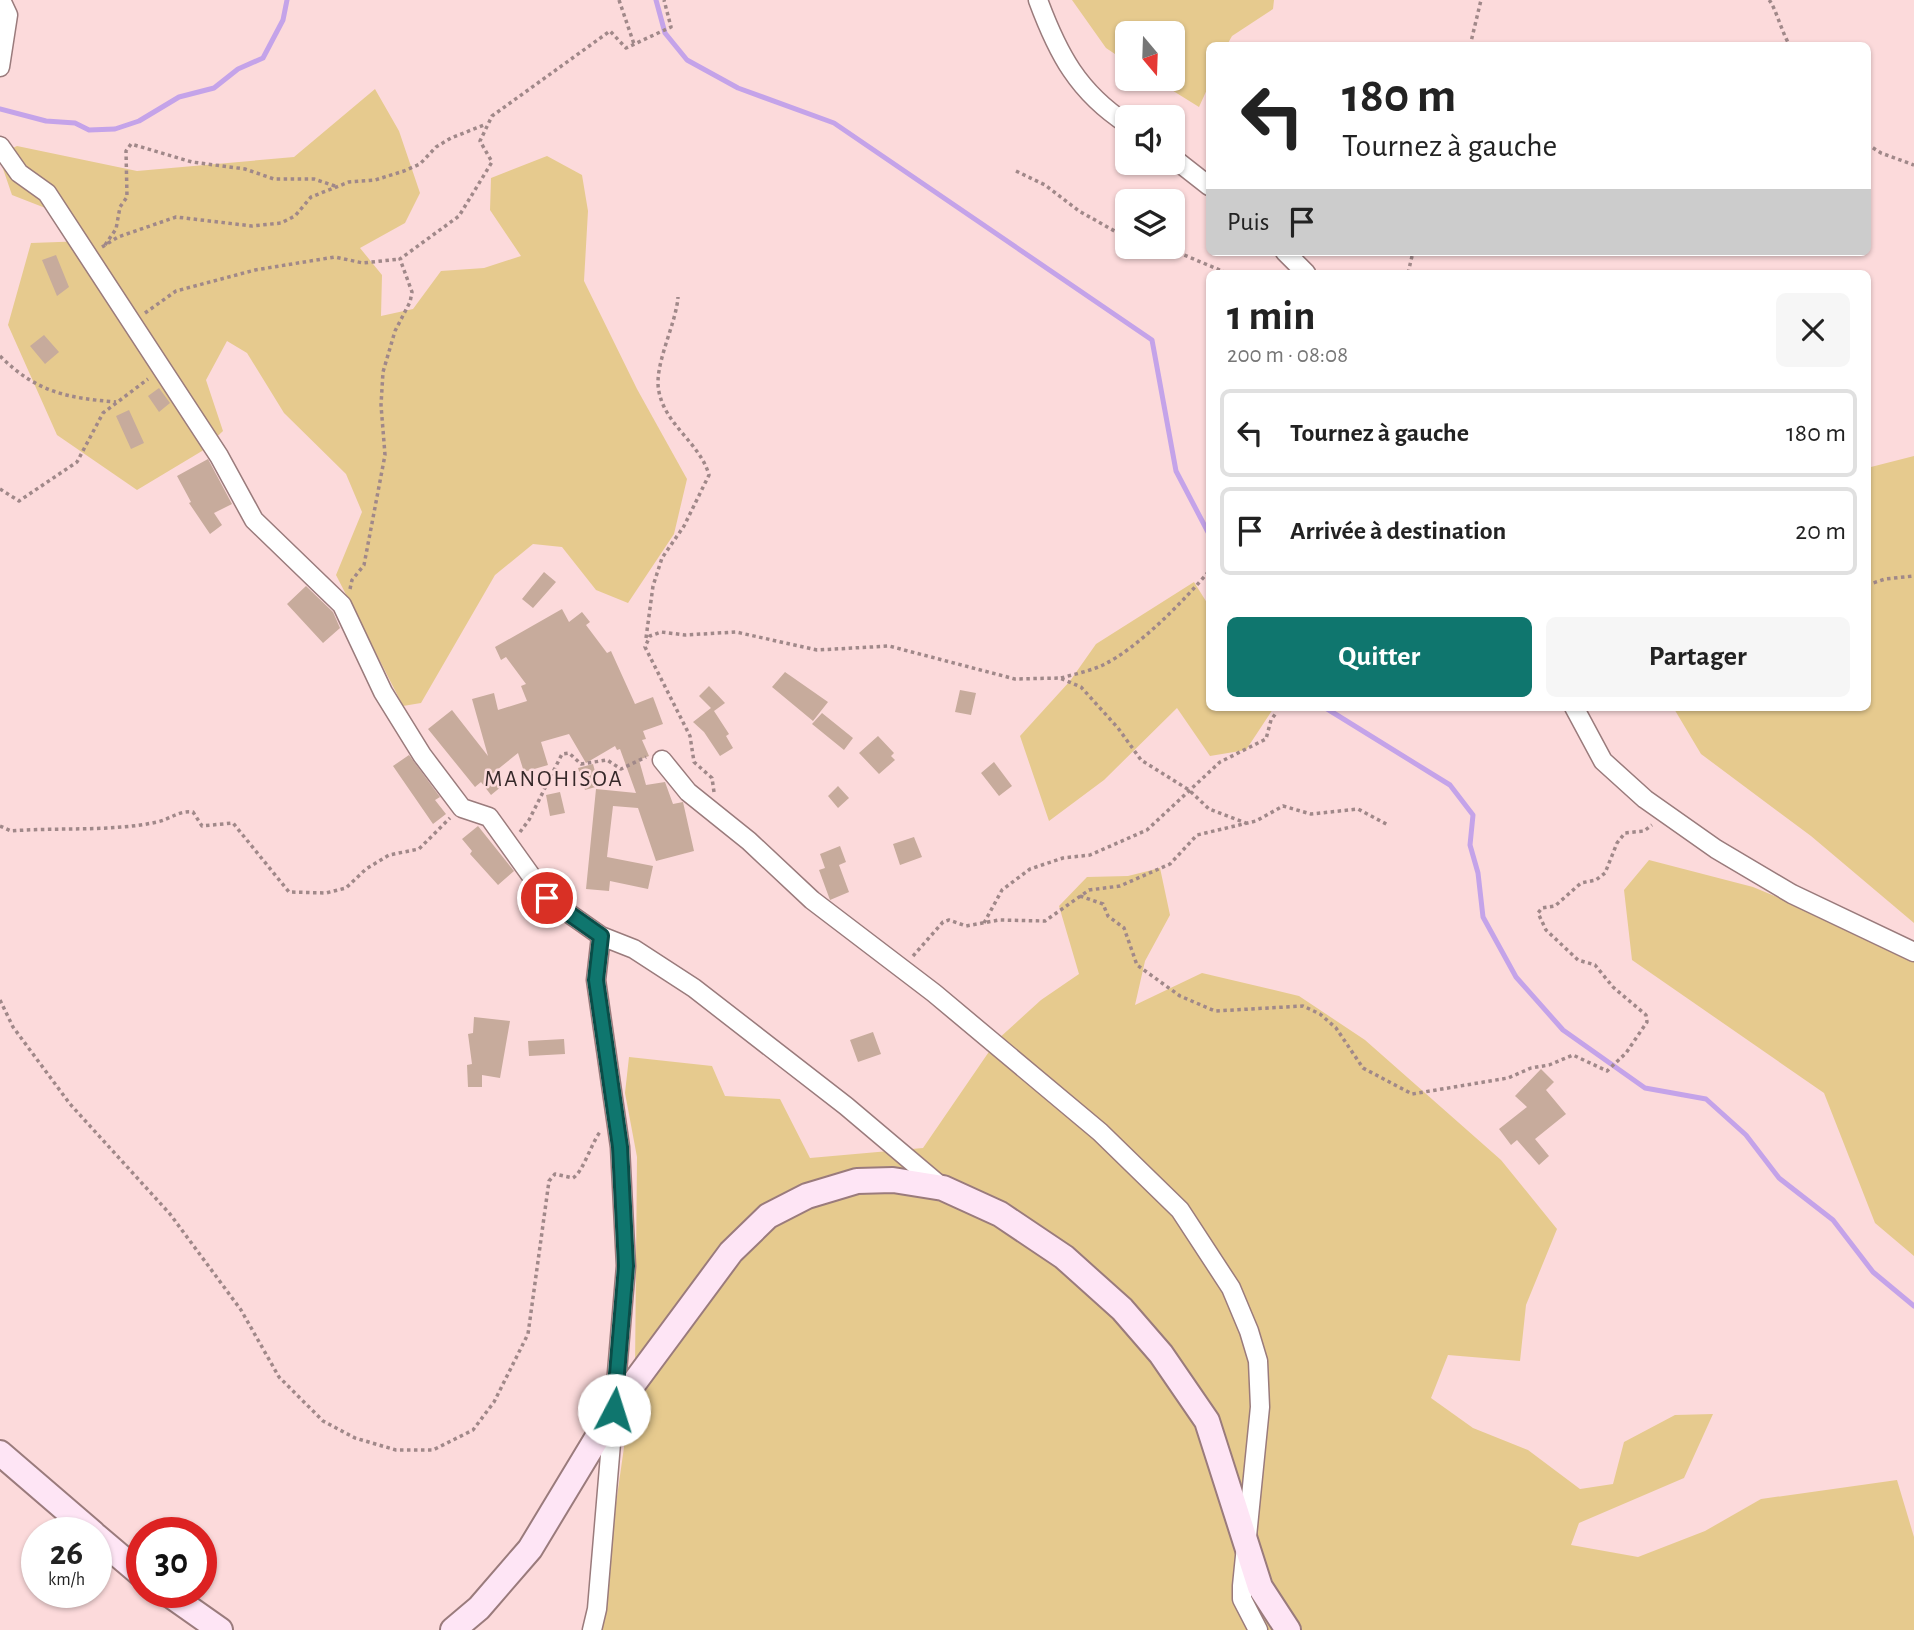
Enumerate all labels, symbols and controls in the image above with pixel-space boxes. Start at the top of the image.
north arrow [1115,21,1185,91]
map controls [1115,21,1185,259]
icon: left [1227,70,1318,161]
text: 180 m [1342,72,1456,121]
button: sound [1115,105,1185,175]
text: Tournez à gauche [1342,130,1557,162]
button: layers [1115,189,1185,259]
icon: arrive [1283,203,1321,241]
text: Puis [1227,209,1269,235]
button: close [1776,293,1850,367]
text: 1 min [1227,295,1316,337]
text: 200 m · 08:08 [1227,344,1348,367]
icon: left [1231,414,1269,452]
text: Tournez à gauche [1290,420,1469,446]
text: 180 m [1786,420,1846,446]
icon: arrive [1231,512,1269,550]
text: Arrivée à destination [1290,518,1506,544]
text: 20 m [1795,518,1846,544]
button: Quitter [1227,617,1532,697]
button: Partager [1546,617,1850,697]
district label: MANOHISOA [484,768,624,791]
pin [517,868,577,928]
icon: arrive [528,879,566,917]
position arrow [577,1373,651,1447]
speed limit sign: 30 [126,1517,217,1608]
text: 26 [50,1536,83,1571]
text: km/h [48,1571,85,1589]

